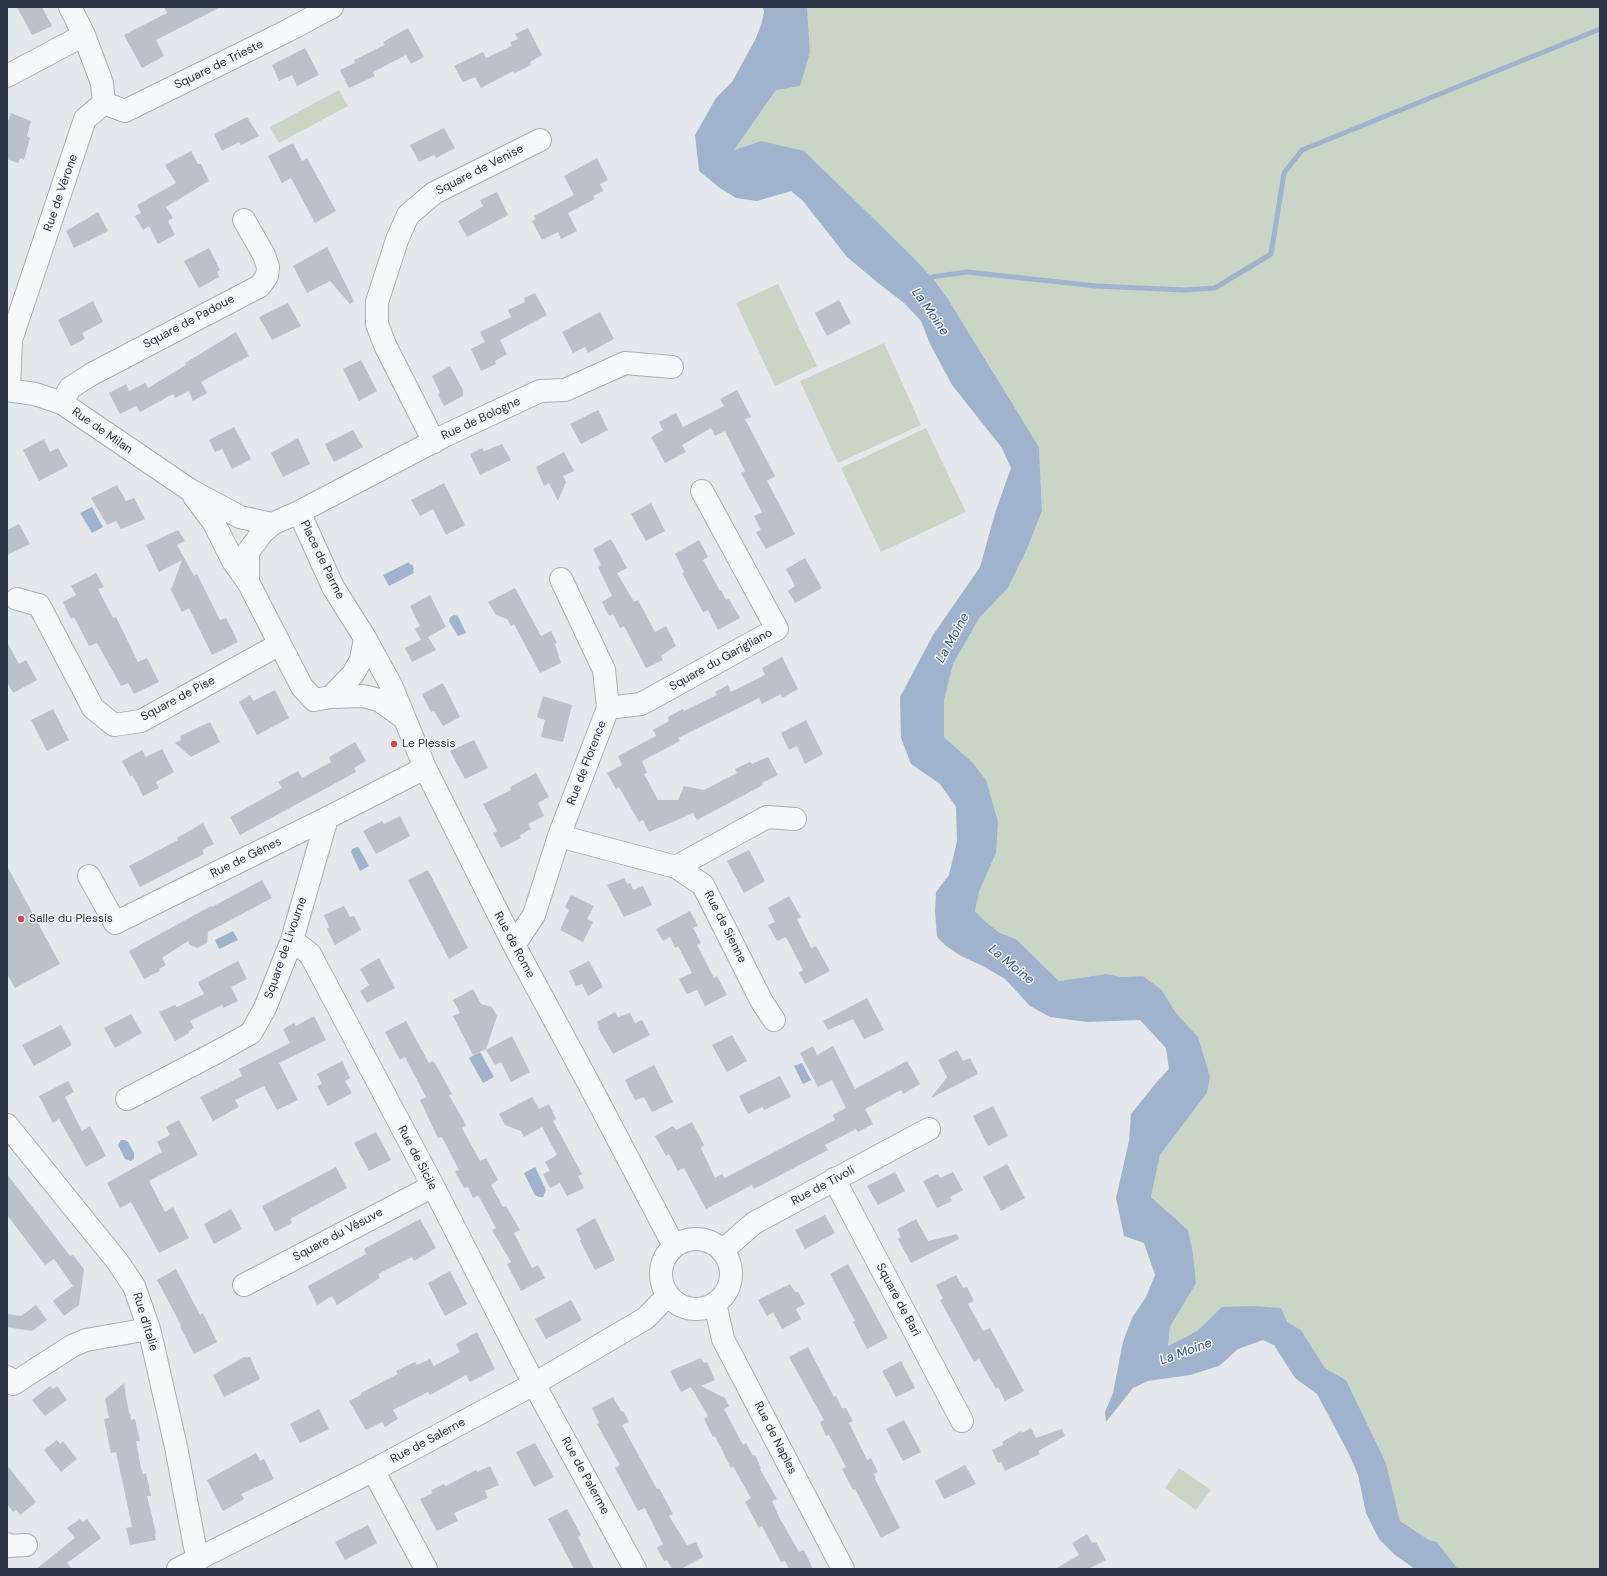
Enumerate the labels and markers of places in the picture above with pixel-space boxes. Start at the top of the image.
place label: Le Plessis [402,737,455,751]
marker: Le Plessis [389,739,399,749]
place label: Salle du Plessis [29,912,113,926]
marker: Salle du Plessis [16,914,26,924]

